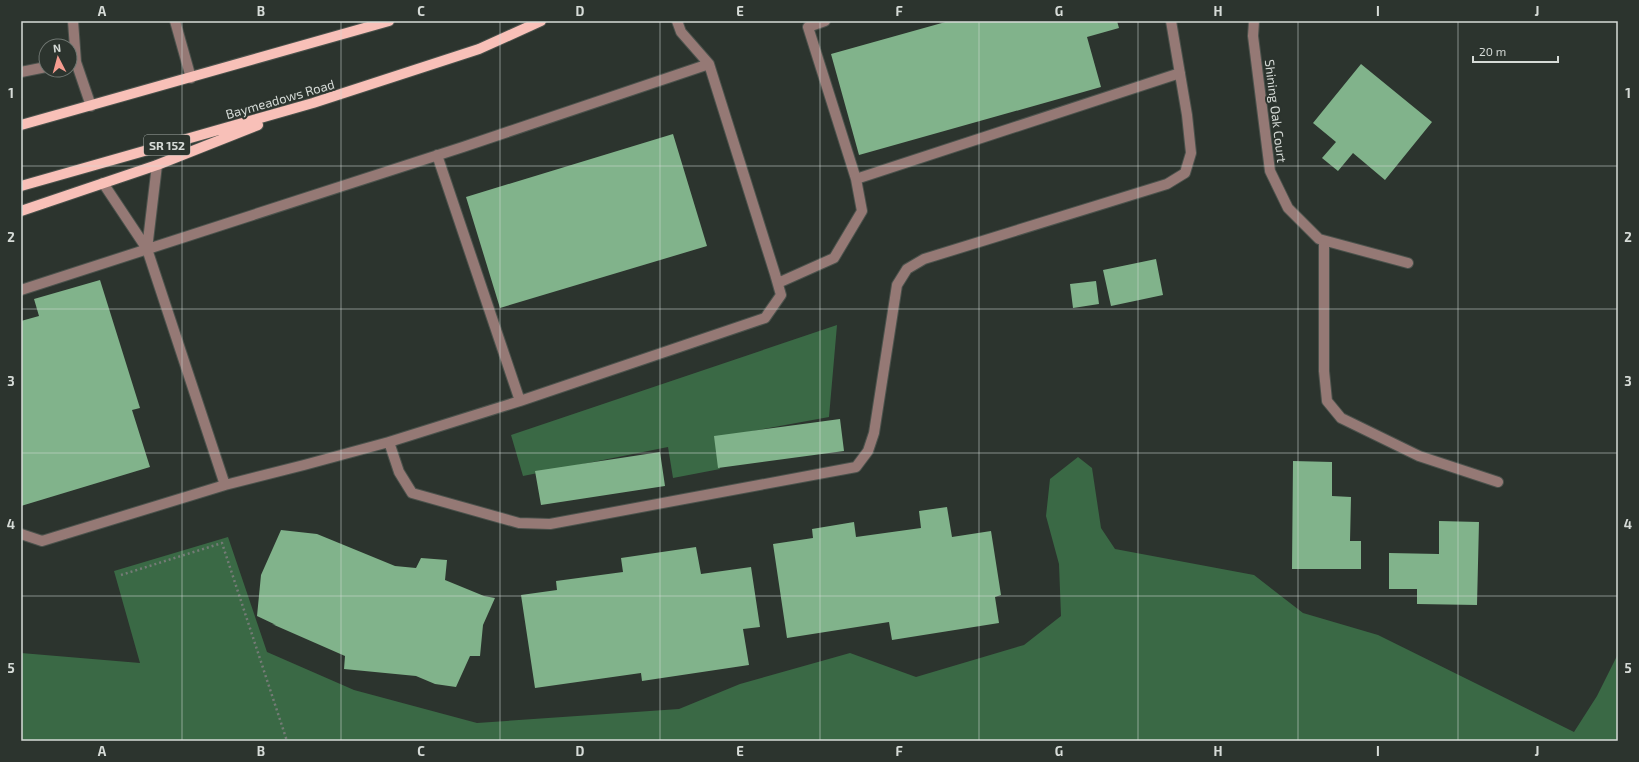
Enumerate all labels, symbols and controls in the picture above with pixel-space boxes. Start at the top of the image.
text: A [98,3,107,19]
text: B [257,3,265,19]
text: C [417,3,425,19]
text: D [576,3,585,19]
text: E [736,3,744,19]
text: F [895,3,903,19]
text: G [1055,3,1063,19]
text: H [1214,3,1223,19]
text: I [1376,3,1380,19]
text: J [1535,3,1539,19]
north arrow [38,38,78,78]
scale bar [1473,38,1558,64]
text: N [52,41,62,54]
text: 20 m [1479,44,1506,58]
street label: Shining Oak Court [1262,58,1290,164]
street label: Baymeadows Road [224,76,336,122]
text: 1 [8,85,14,101]
text: 1 [1625,85,1631,101]
road number: SR 152 [144,135,190,155]
text: 2 [7,229,15,245]
text: 2 [1624,229,1632,245]
text: 3 [7,373,15,389]
text: 3 [1624,373,1632,389]
text: 4 [7,516,15,532]
text: 4 [1624,516,1632,532]
text: 5 [7,660,15,676]
text: 5 [1624,660,1632,676]
text: A [98,743,107,759]
text: B [257,743,265,759]
text: C [417,743,425,759]
text: D [576,743,585,759]
text: E [736,743,744,759]
text: F [895,743,903,759]
text: G [1055,743,1063,759]
text: H [1214,743,1223,759]
text: I [1376,743,1380,759]
text: J [1535,743,1539,759]

